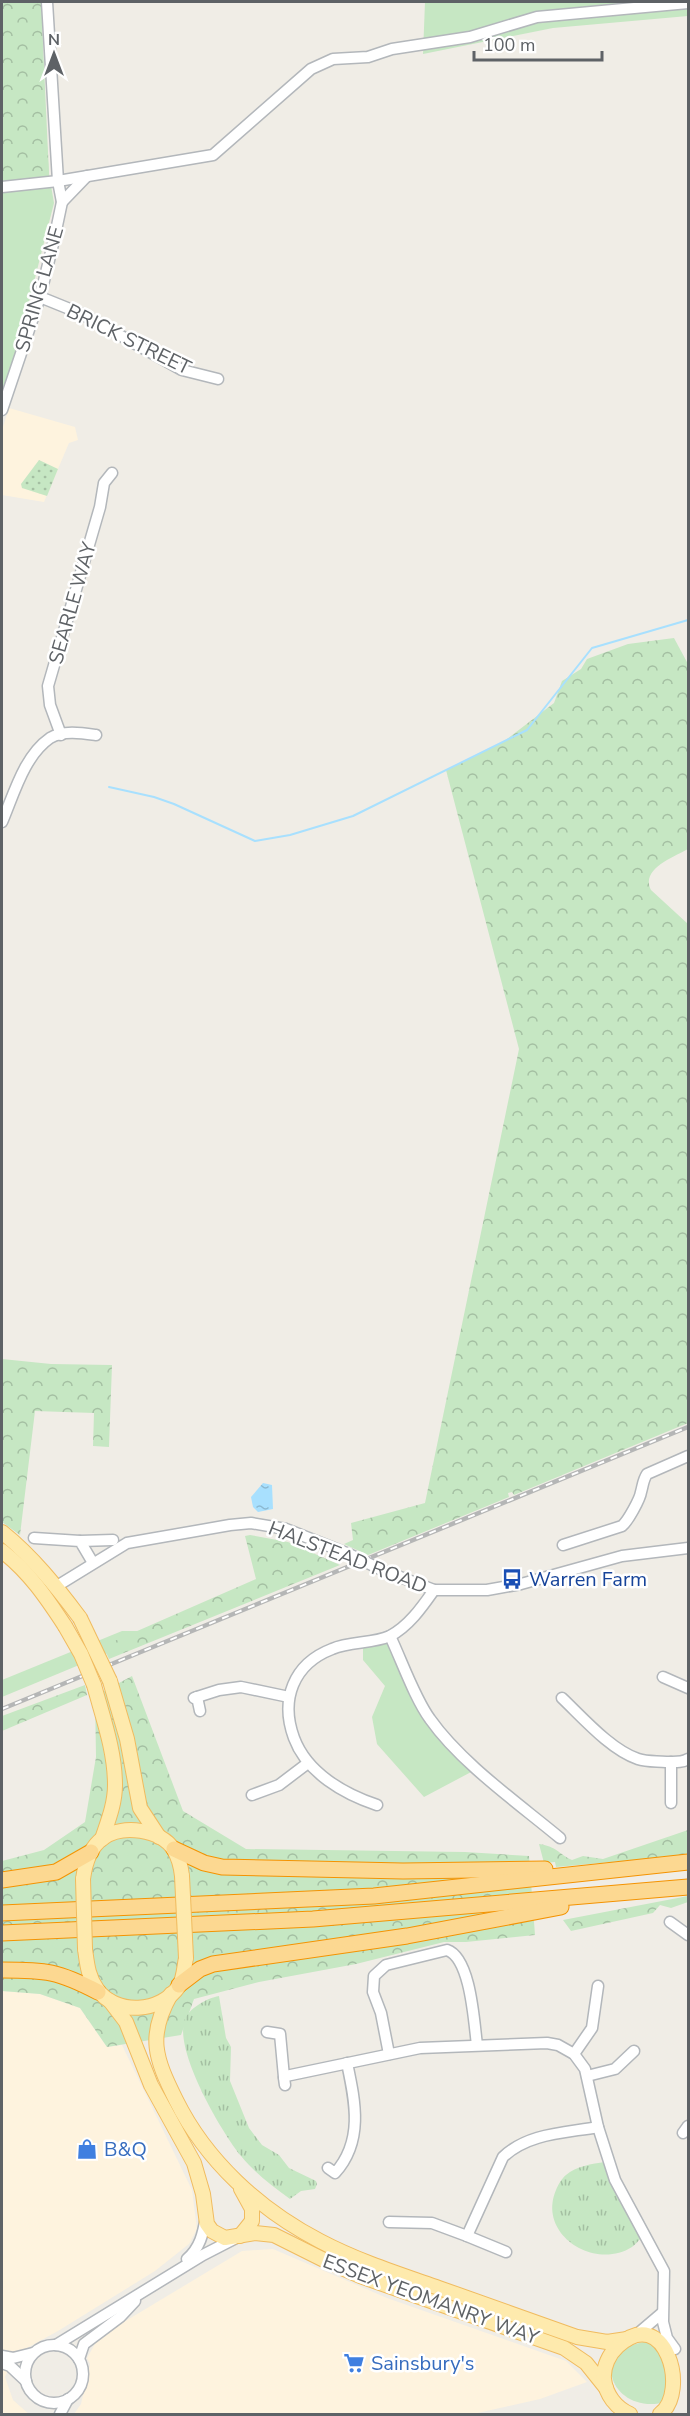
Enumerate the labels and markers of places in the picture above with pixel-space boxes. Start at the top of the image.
place label: Warren Farm [529,1566,647,1593]
bus stop icon: Warren Farm [500,1567,524,1591]
place label: B&Q [104,2136,147,2163]
shop icon: B&Q [75,2137,99,2161]
place label: Sainsbury's [371,2350,474,2377]
supermarket icon: Sainsbury's [342,2351,366,2375]

